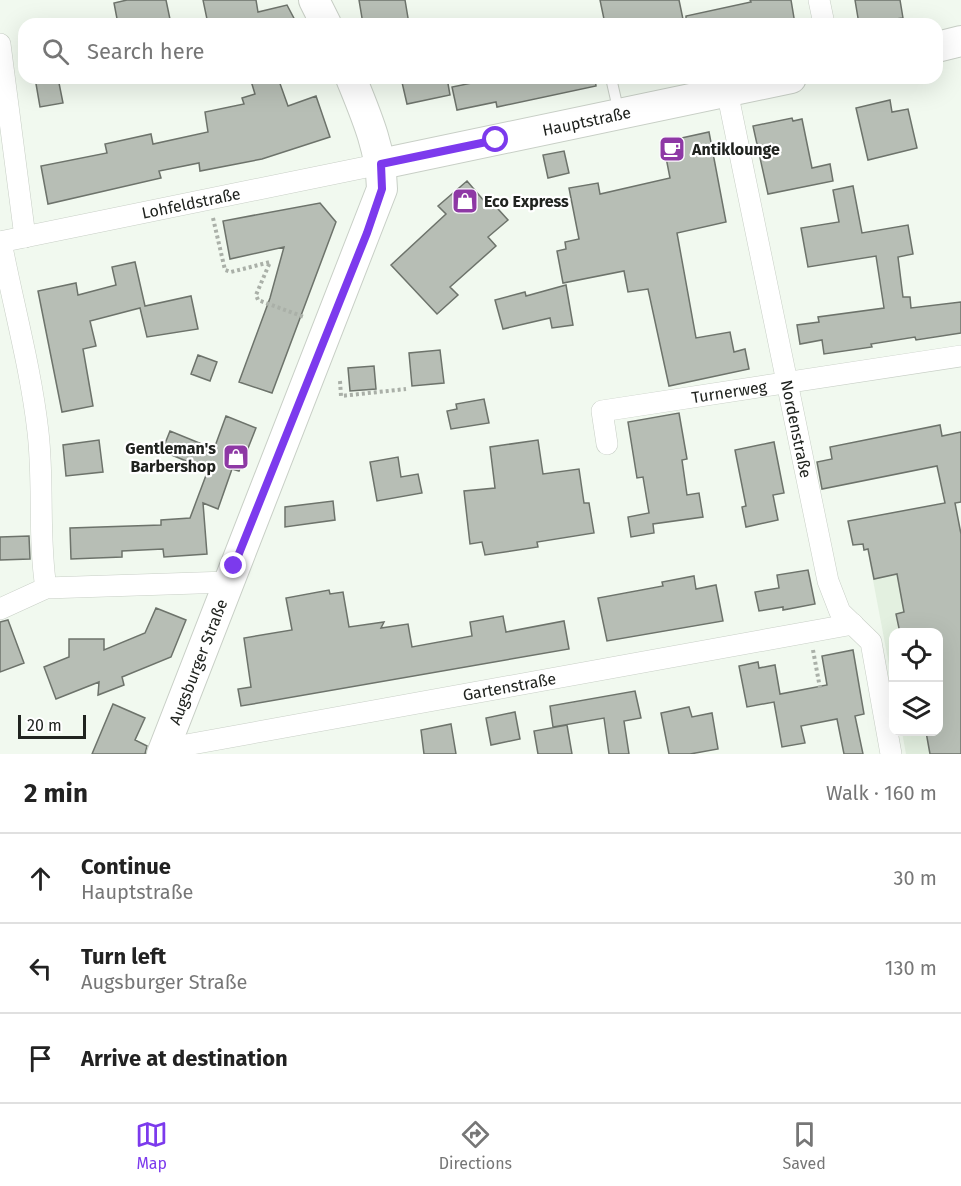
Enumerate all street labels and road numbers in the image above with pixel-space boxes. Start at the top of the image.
street label: Hauptstraße [541,102,633,139]
street label: Lohfeldstraße [140,184,242,222]
street label: Turnerweg [690,376,769,407]
street label: Nordenstraße [777,378,816,480]
street label: Augsburger Straße [165,596,231,727]
street label: Gartenstraße [461,669,558,704]

